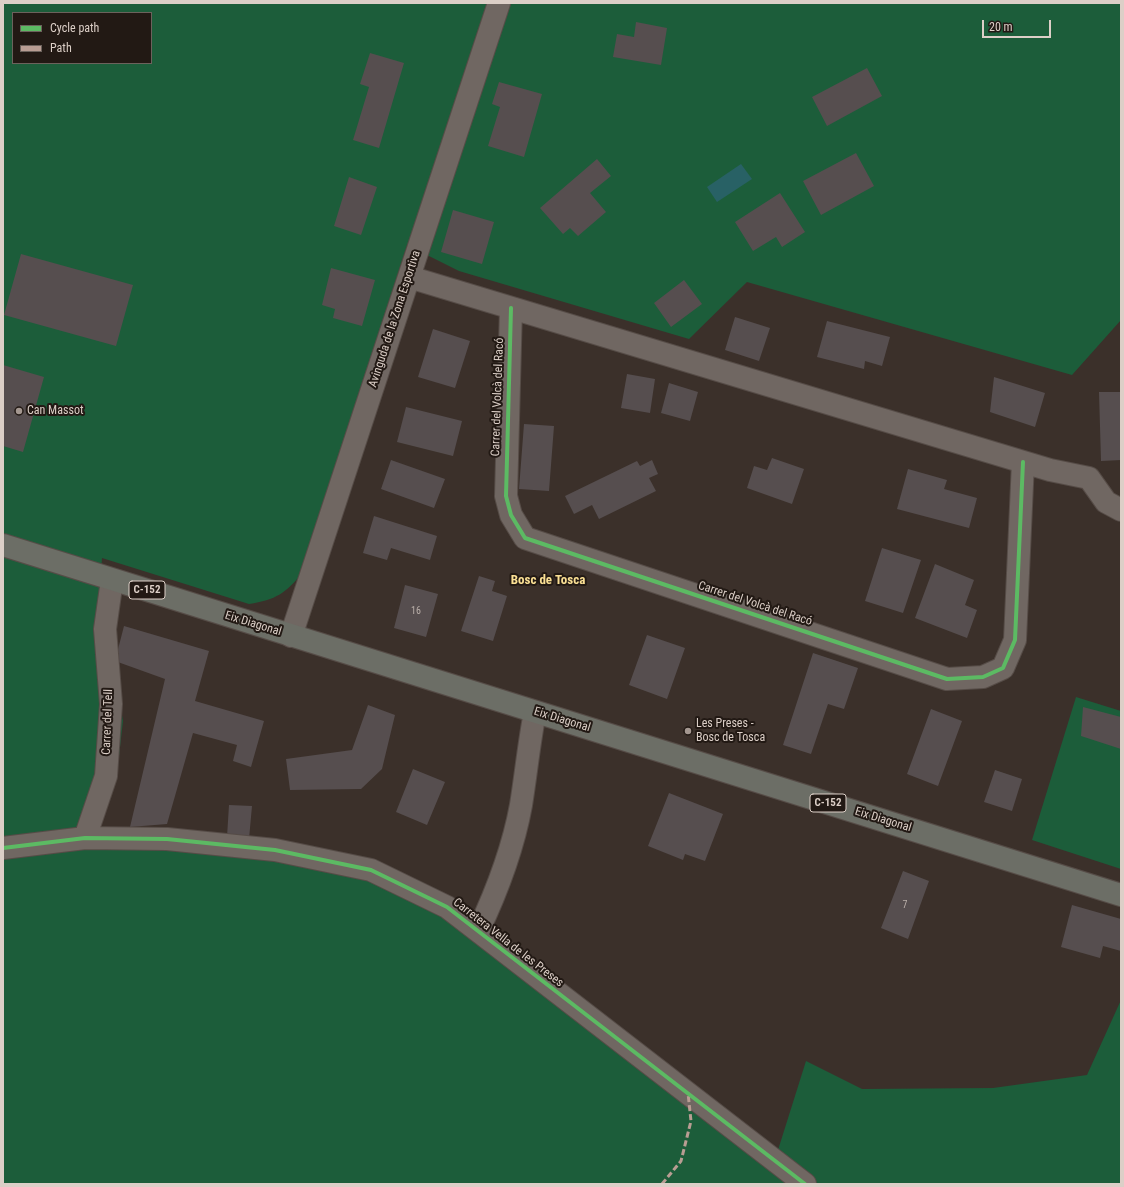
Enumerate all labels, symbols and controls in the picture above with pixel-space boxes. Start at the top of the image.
legend [12,12,152,64]
scale bar [984,12,1053,38]
text: 20 m [989,20,1013,34]
text: Cycle path [50,21,99,35]
text: Path [50,41,72,55]
street label: Avinguda de la Zona Esportiva [366,249,424,389]
street label: Carrer del Volcà del Racó [489,337,507,457]
place label: Can Massot [27,404,83,418]
marker: Can Massot [14,406,24,416]
district label: Bosc de Tosca [511,573,585,589]
street label: Carrer del Volcà del Racó [696,579,814,629]
road number: C-152 [129,581,165,599]
house number: 16 [411,605,421,617]
street label: Eix Diagonal [223,609,283,639]
street label: Carrer del Tell [100,689,116,755]
street label: Eix Diagonal [532,705,592,735]
place label: Les Preses - Bosc de Tosca [696,717,765,745]
marker: Les Preses - Bosc de Tosca [683,726,693,736]
road number: C-152 [810,794,846,812]
street label: Eix Diagonal [853,805,913,835]
street label: Carretera Vella de les Preses [450,895,566,991]
house number: 7 [903,899,907,911]

